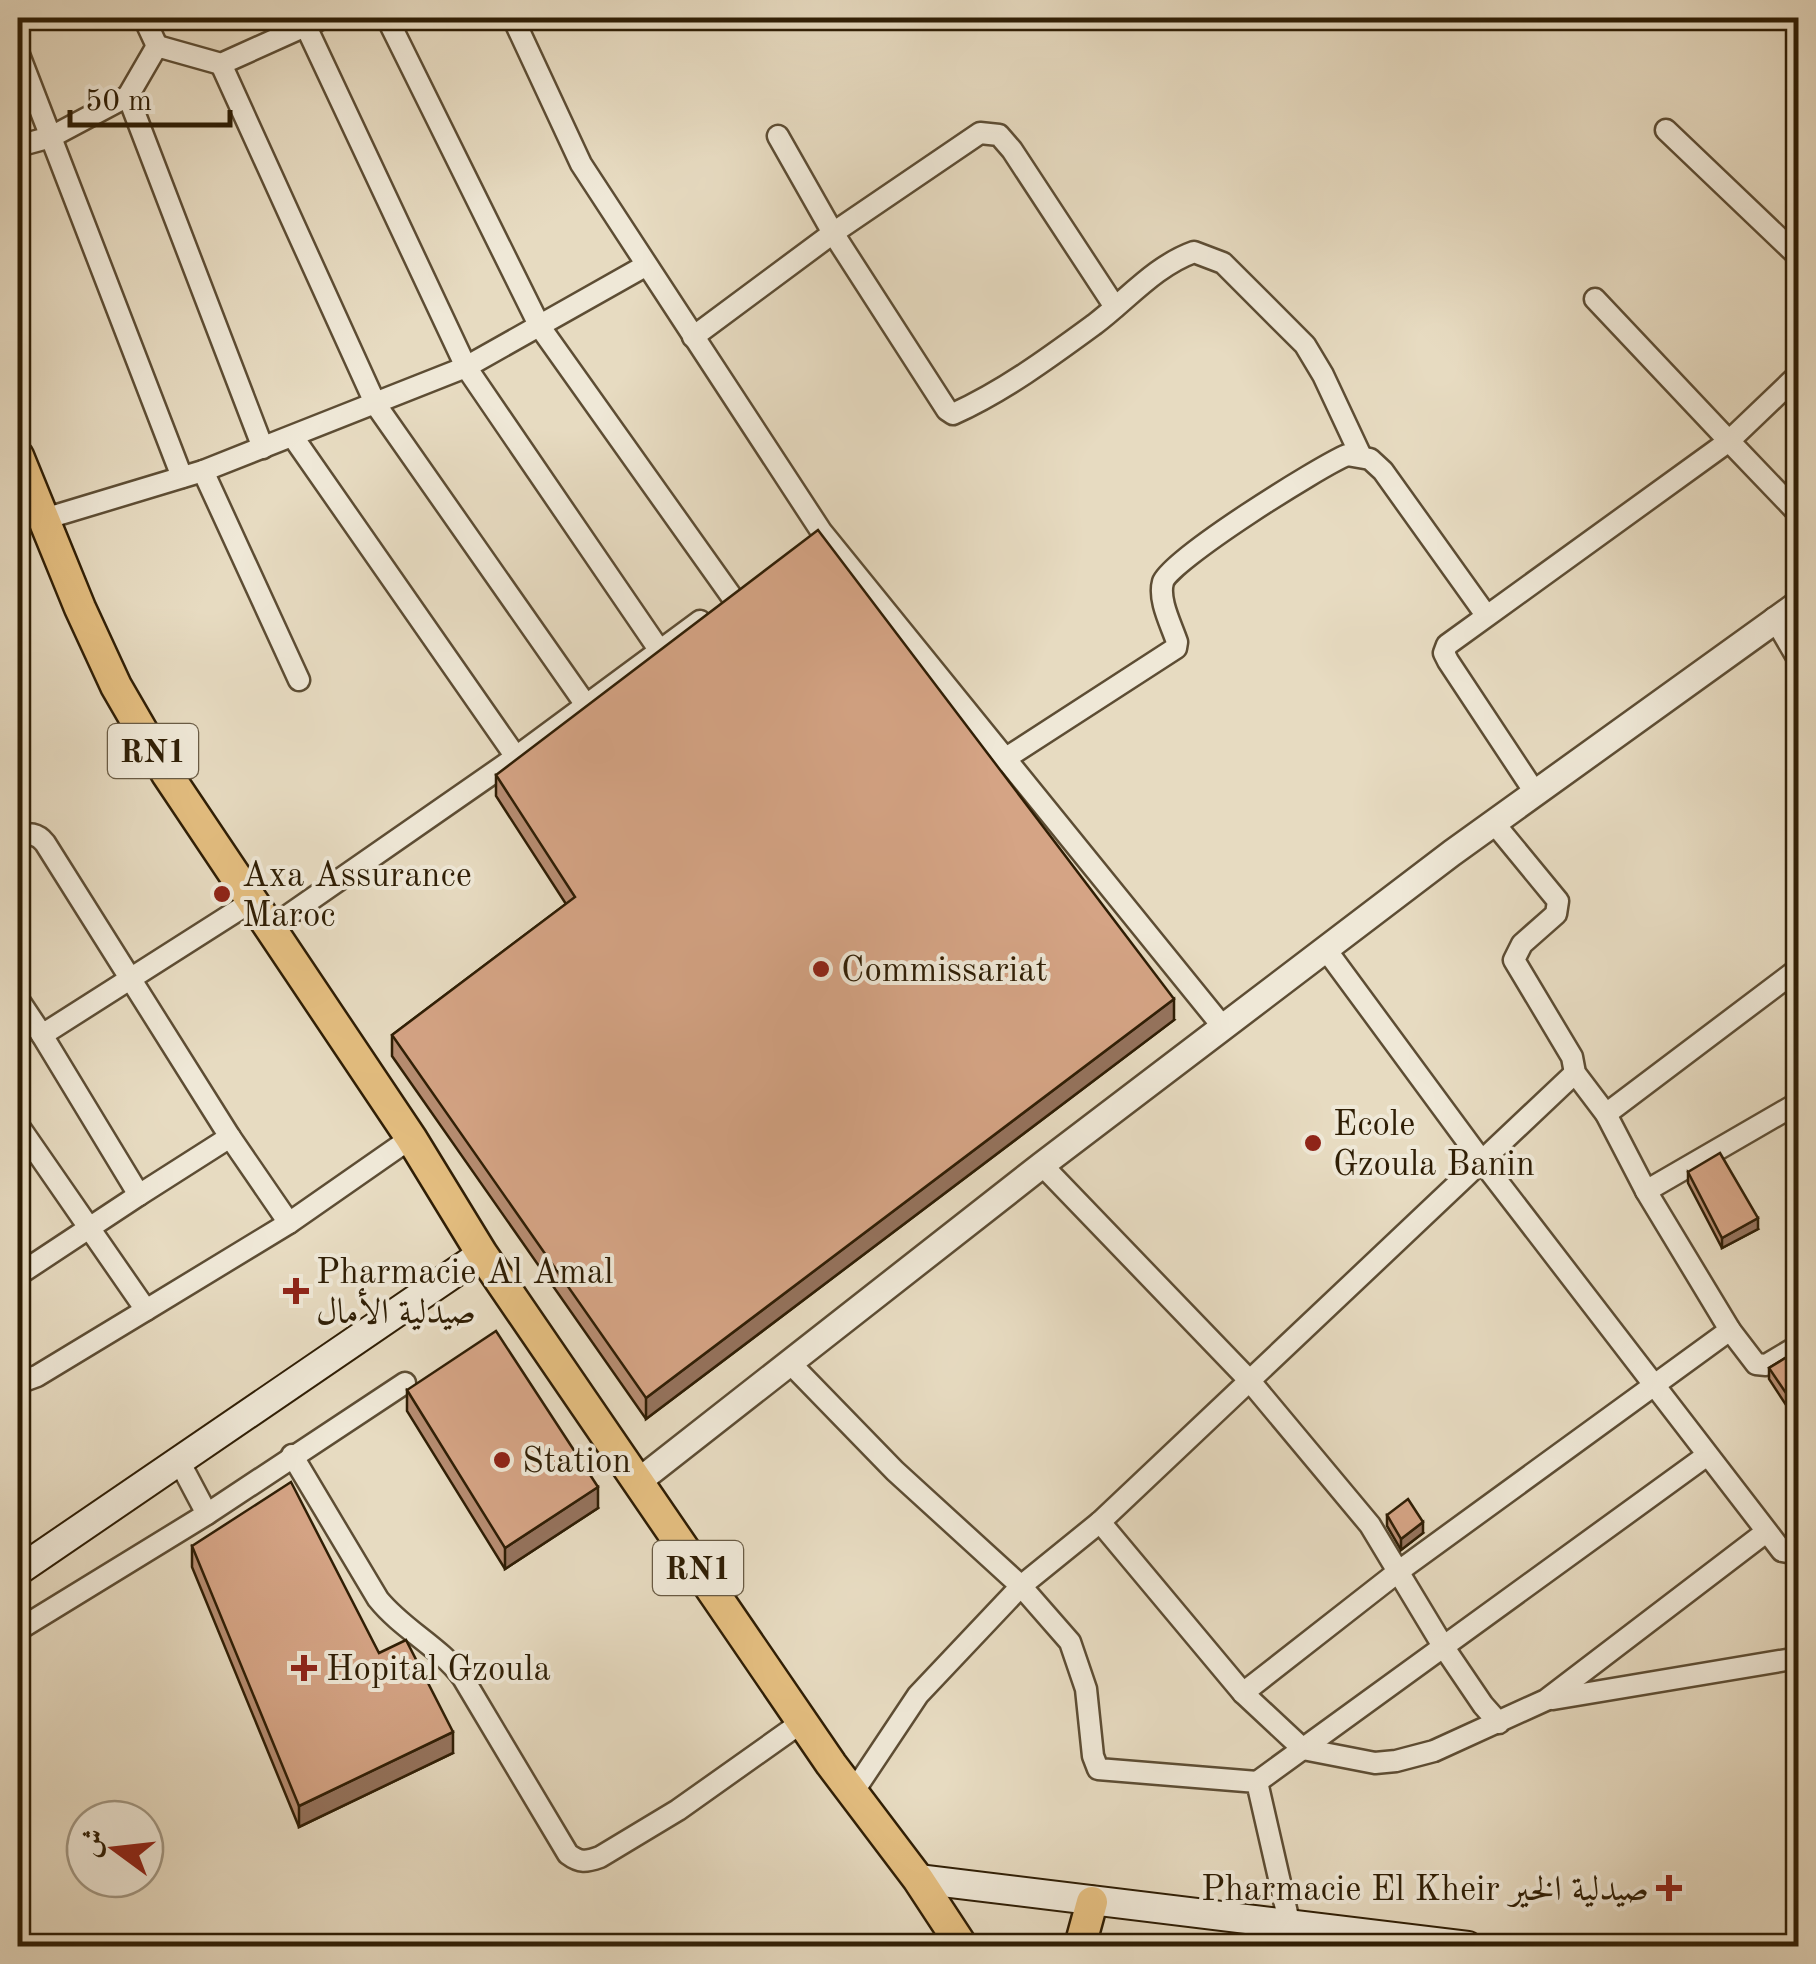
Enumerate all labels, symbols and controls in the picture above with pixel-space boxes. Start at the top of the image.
scale bar [70,65,230,127]
text: 50 m [85,87,152,117]
road number: RN1 [108,724,198,778]
place label: Axa Assurance Maroc [242,859,472,934]
marker: Axa Assurance Maroc [211,883,233,905]
place label: Commissariat [841,954,1048,989]
marker: Commissariat [810,958,832,980]
place label: Ecole Gzoula Banin [1333,1108,1535,1183]
marker: Ecole Gzoula Banin [1302,1132,1324,1154]
place label: Pharmacie Al Amal صيدلية الأمال [316,1256,613,1331]
marker: Pharmacie Al Amal صيدلية الأمال [285,1280,307,1302]
place label: Station [522,1445,631,1480]
marker: Station [491,1449,513,1471]
road number: RN1 [653,1541,743,1595]
place label: Hopital Gzoula [326,1653,551,1688]
marker: Hopital Gzoula [291,1655,317,1681]
north arrow [65,1799,165,1899]
text: ش [77,1826,111,1860]
place label: Pharmacie El Kheir صيدلية الخير [1201,1873,1649,1909]
marker: Pharmacie El Kheir صيدلية الخير [1658,1877,1680,1899]

